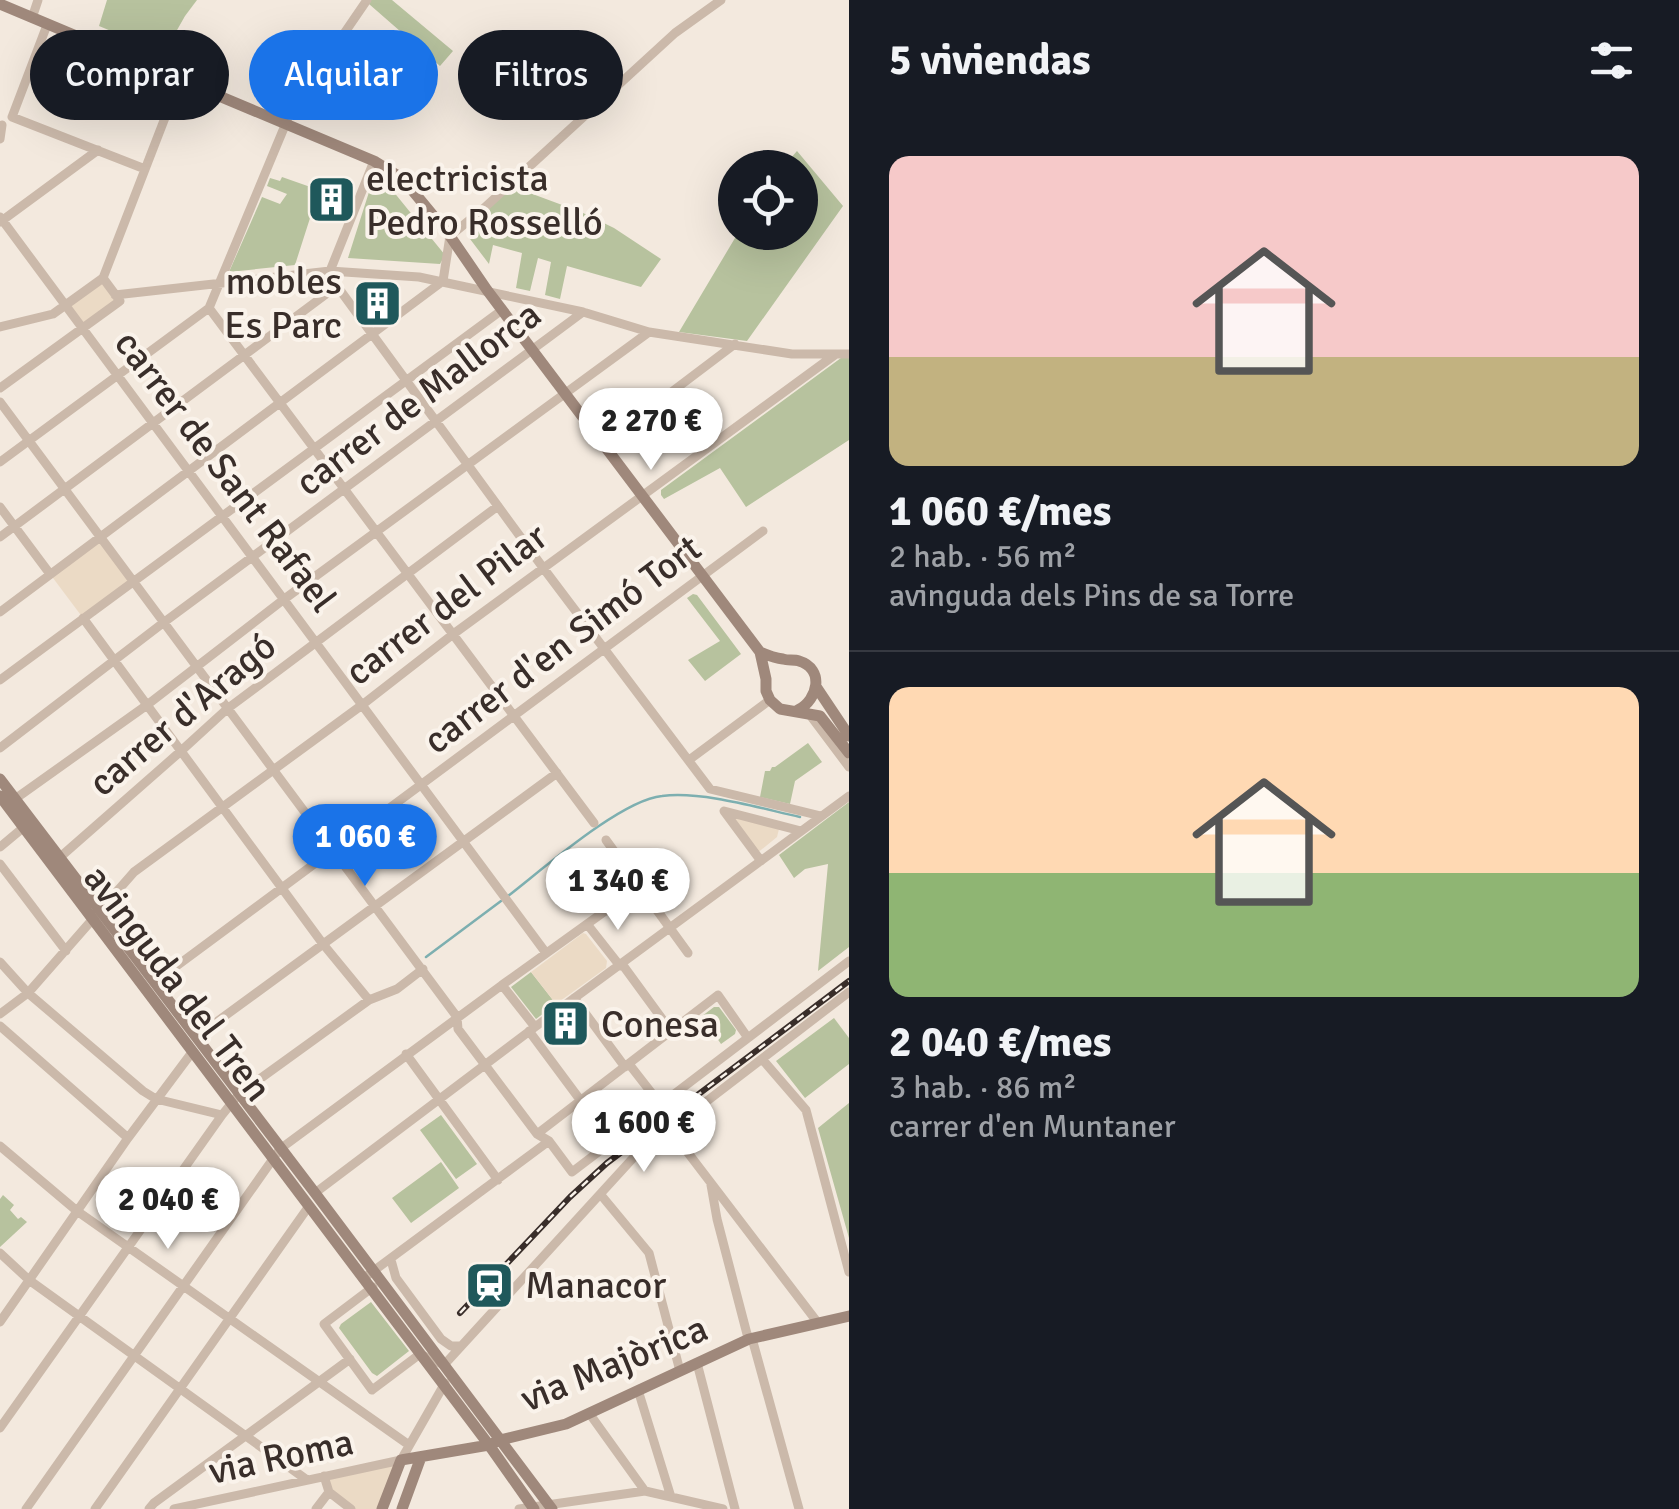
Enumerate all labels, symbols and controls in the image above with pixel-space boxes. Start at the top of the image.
chip: Comprar [30,30,229,120]
chip: Alquilar [249,30,438,120]
chip: Filtros [458,30,623,120]
icon: filters [1584,33,1639,88]
text: 5 viviendas [889,35,1091,86]
map controls [718,150,818,250]
button: locate [718,150,818,250]
place label: electricista Pedro Rosselló [366,155,603,246]
building icon: electricista Pedro Rosselló [305,174,357,226]
icon: home [1174,221,1354,401]
place label: mobles Es Parc [224,258,342,349]
building icon: mobles Es Parc [351,277,403,329]
street label: carrer de Mallorca [286,291,550,506]
street label: carrer de Sant Rafael [105,321,347,621]
pin: 2 270 € [559,388,743,473]
text: 2 270 € [601,401,701,440]
text: 1 060 €/mes [889,486,1111,537]
street label: carrer del Pilar [336,513,557,696]
street label: carrer d'en Simó Tort [414,525,710,764]
text: 2 hab. · 56 m² [889,537,1077,576]
text: avinguda dels Pins de sa Torre [889,576,1294,615]
street label: carrer d'Aragó [79,623,285,806]
icon: home [1174,752,1354,932]
pin: 1 060 € [273,804,457,889]
text: 1 060 € [315,817,415,856]
pin: 1 340 € [526,848,710,933]
street label: avinguda del Tren [73,856,282,1111]
text: 1 340 € [568,861,668,900]
building icon: Conesa [540,998,592,1050]
place label: Conesa [601,1001,719,1048]
text: 2 040 €/mes [889,1017,1111,1068]
text: 3 hab. · 86 m² [889,1068,1077,1107]
pin: 1 600 € [552,1090,736,1175]
text: 1 600 € [594,1103,694,1142]
text: carrer d'en Muntaner [889,1107,1176,1146]
pin: 2 040 € [76,1167,260,1252]
text: 2 040 € [118,1180,218,1219]
station icon: Manacor [464,1259,516,1311]
place label: Manacor [525,1262,666,1309]
street label: via Majòrica [514,1305,714,1422]
street label: via Roma [205,1418,358,1495]

